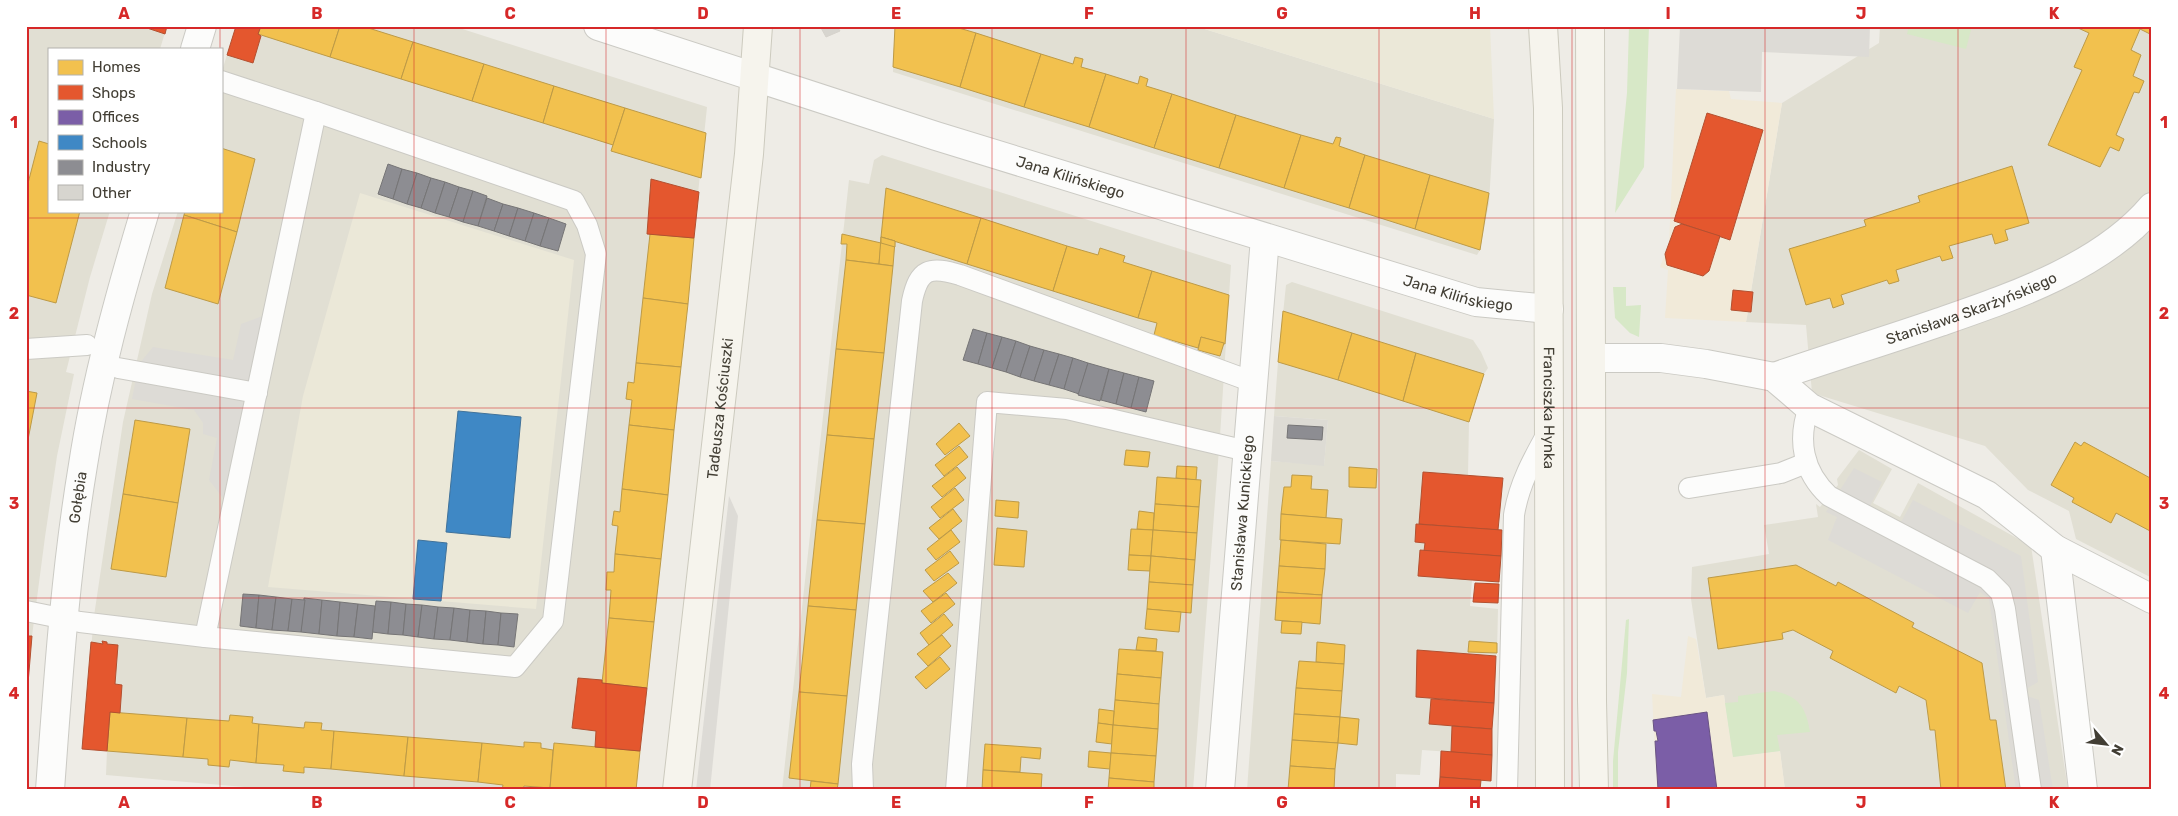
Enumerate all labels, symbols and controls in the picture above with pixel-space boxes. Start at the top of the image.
text: A [118,4,130,23]
text: B [311,4,323,23]
text: C [504,4,516,23]
text: D [697,4,709,23]
text: E [891,4,901,23]
text: F [1084,4,1094,23]
text: G [1276,4,1288,23]
text: H [1469,4,1481,23]
text: I [1665,4,1671,23]
text: J [1856,4,1866,23]
text: K [2049,4,2060,23]
legend [48,48,222,212]
text: Homes [92,58,141,76]
text: Shops [92,84,136,102]
text: Offices [92,108,140,126]
text: 1 [10,113,18,132]
text: 1 [2160,113,2168,132]
text: Schools [92,134,148,152]
street label: Jana Kilińskiego [1014,152,1127,202]
text: Industry [92,158,151,176]
text: Other [92,184,132,202]
street label: Stanisława Skarżyńskiego [1884,268,2060,348]
street label: Jana Kilińskiego [1401,271,1514,314]
text: 2 [9,304,19,323]
text: 2 [2159,304,2169,323]
street label: Tadeusza Kościuszki [703,337,737,480]
street label: Franciszka Hynka [1540,347,1558,469]
street label: Stanisława Kunickiego [1227,434,1258,591]
street label: Gołębia [65,470,91,524]
text: 3 [9,494,19,513]
text: 3 [2159,494,2169,513]
text: 4 [9,684,20,703]
text: 4 [2159,684,2170,703]
north arrow [2080,718,2130,768]
text: N [2107,741,2127,758]
text: A [118,793,130,812]
text: B [311,793,323,812]
text: C [504,793,516,812]
text: D [697,793,709,812]
text: E [891,793,901,812]
text: F [1084,793,1094,812]
text: G [1276,793,1288,812]
text: H [1469,793,1481,812]
text: I [1665,793,1671,812]
text: J [1856,793,1866,812]
text: K [2049,793,2060,812]

